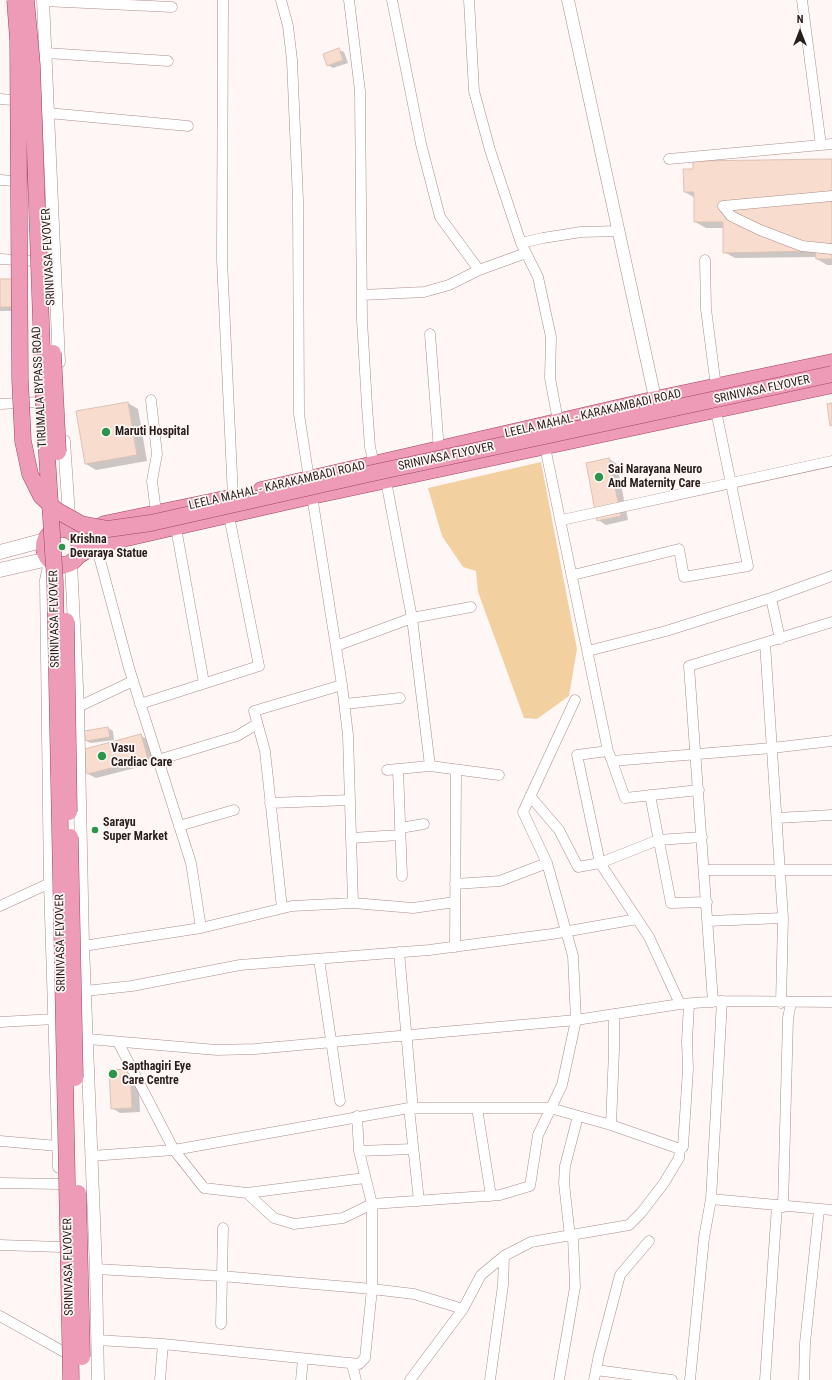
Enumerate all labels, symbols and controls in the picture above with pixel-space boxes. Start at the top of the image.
north arrow [780,12,820,52]
text: N [797,13,803,26]
street label: SRINIVASA FLYOVER [39,208,59,306]
street label: TIRUMALA BYPASS ROAD [30,326,50,448]
street label: SRINIVASA FLYOVER [713,373,811,407]
street label: LEELA MAHAL - KARAKAMBADI ROAD [503,387,683,441]
place label: Maruti Hospital [115,425,189,439]
marker: Maruti Hospital [100,426,112,438]
street label: SRINIVASA FLYOVER [397,440,495,474]
street label: LEELA MAHAL - KARAKAMBADI ROAD [187,459,367,513]
place label: Sai Narayana Neuro And Maternity Care [608,463,702,491]
marker: Sai Narayana Neuro And Maternity Care [593,471,605,483]
place label: Krishna Devaraya Statue [70,533,148,561]
marker: Krishna Devaraya Statue [57,542,67,552]
street label: SRINIVASA FLYOVER [47,570,63,668]
place label: Vasu Cardiac Care [111,742,172,770]
marker: Vasu Cardiac Care [96,750,108,762]
place label: Sarayu Super Market [103,816,168,844]
marker: Sarayu Super Market [90,825,100,835]
street label: SRINIVASA FLYOVER [53,894,69,992]
place label: Sapthagiri Eye Care Centre [122,1060,191,1088]
marker: Sapthagiri Eye Care Centre [107,1068,119,1080]
street label: SRINIVASA FLYOVER [61,1218,77,1316]

